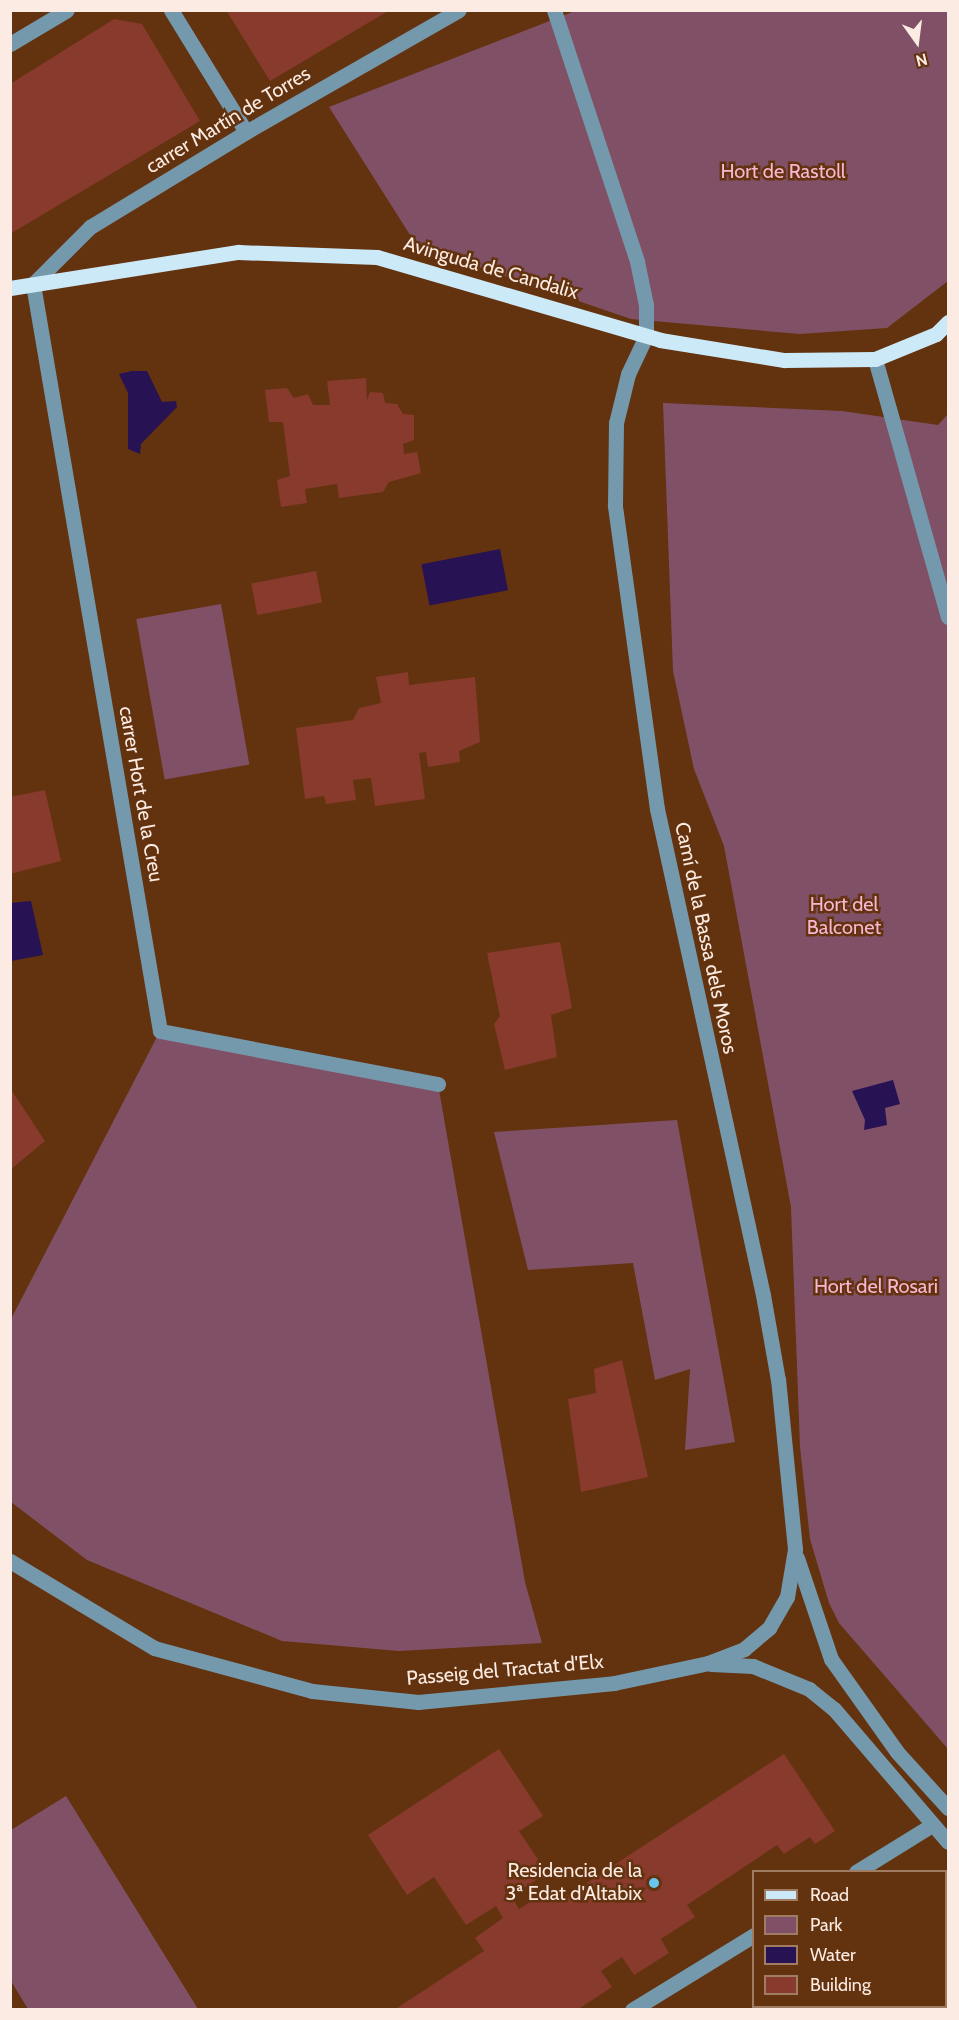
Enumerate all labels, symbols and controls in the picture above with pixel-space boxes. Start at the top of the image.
north arrow [887,12,947,72]
text: N [914,49,929,71]
street label: carrer Martín de Torres [141,61,315,179]
park label: Hort de Rastoll [720,159,846,183]
street label: Avinguda de Candalix [401,232,581,304]
street label: carrer Hort de la Creu [114,704,168,884]
street label: Camí de la Bassa dels Moros [670,820,742,1056]
park label: Hort del Balconet [807,893,881,940]
park label: Hort del Rosari [814,1274,938,1298]
street label: Passeig del Tractat d'Elx [405,1649,605,1691]
place label: Residencia de la 3ª Edat d'Altabix [506,1859,642,1906]
legend [752,1870,947,2008]
marker: Residencia de la 3ª Edat d'Altabix [647,1876,661,1890]
text: Road [810,1884,849,1906]
text: Park [810,1914,842,1936]
text: Water [810,1944,856,1966]
text: Building [810,1974,871,1996]

